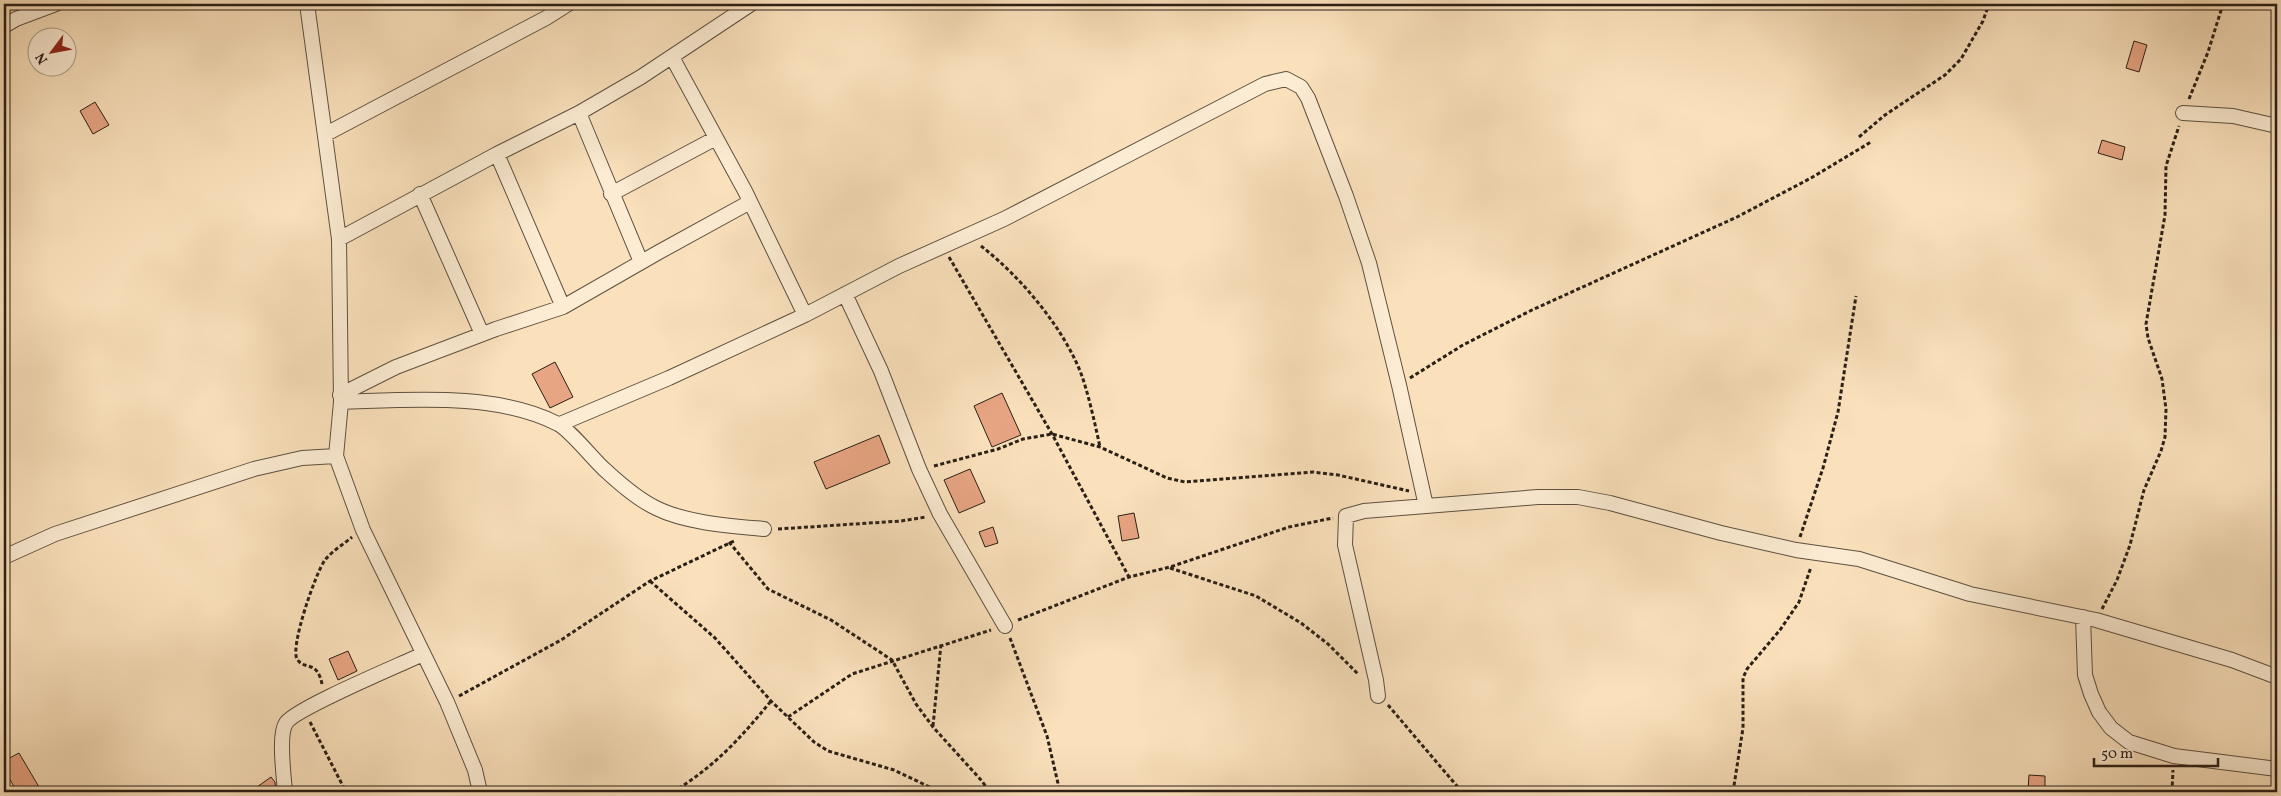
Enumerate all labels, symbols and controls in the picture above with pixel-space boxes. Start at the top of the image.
north arrow [28,28,78,78]
text: N [31,49,53,67]
scale bar [2094,736,2217,768]
text: 50 m [2101,744,2133,765]

